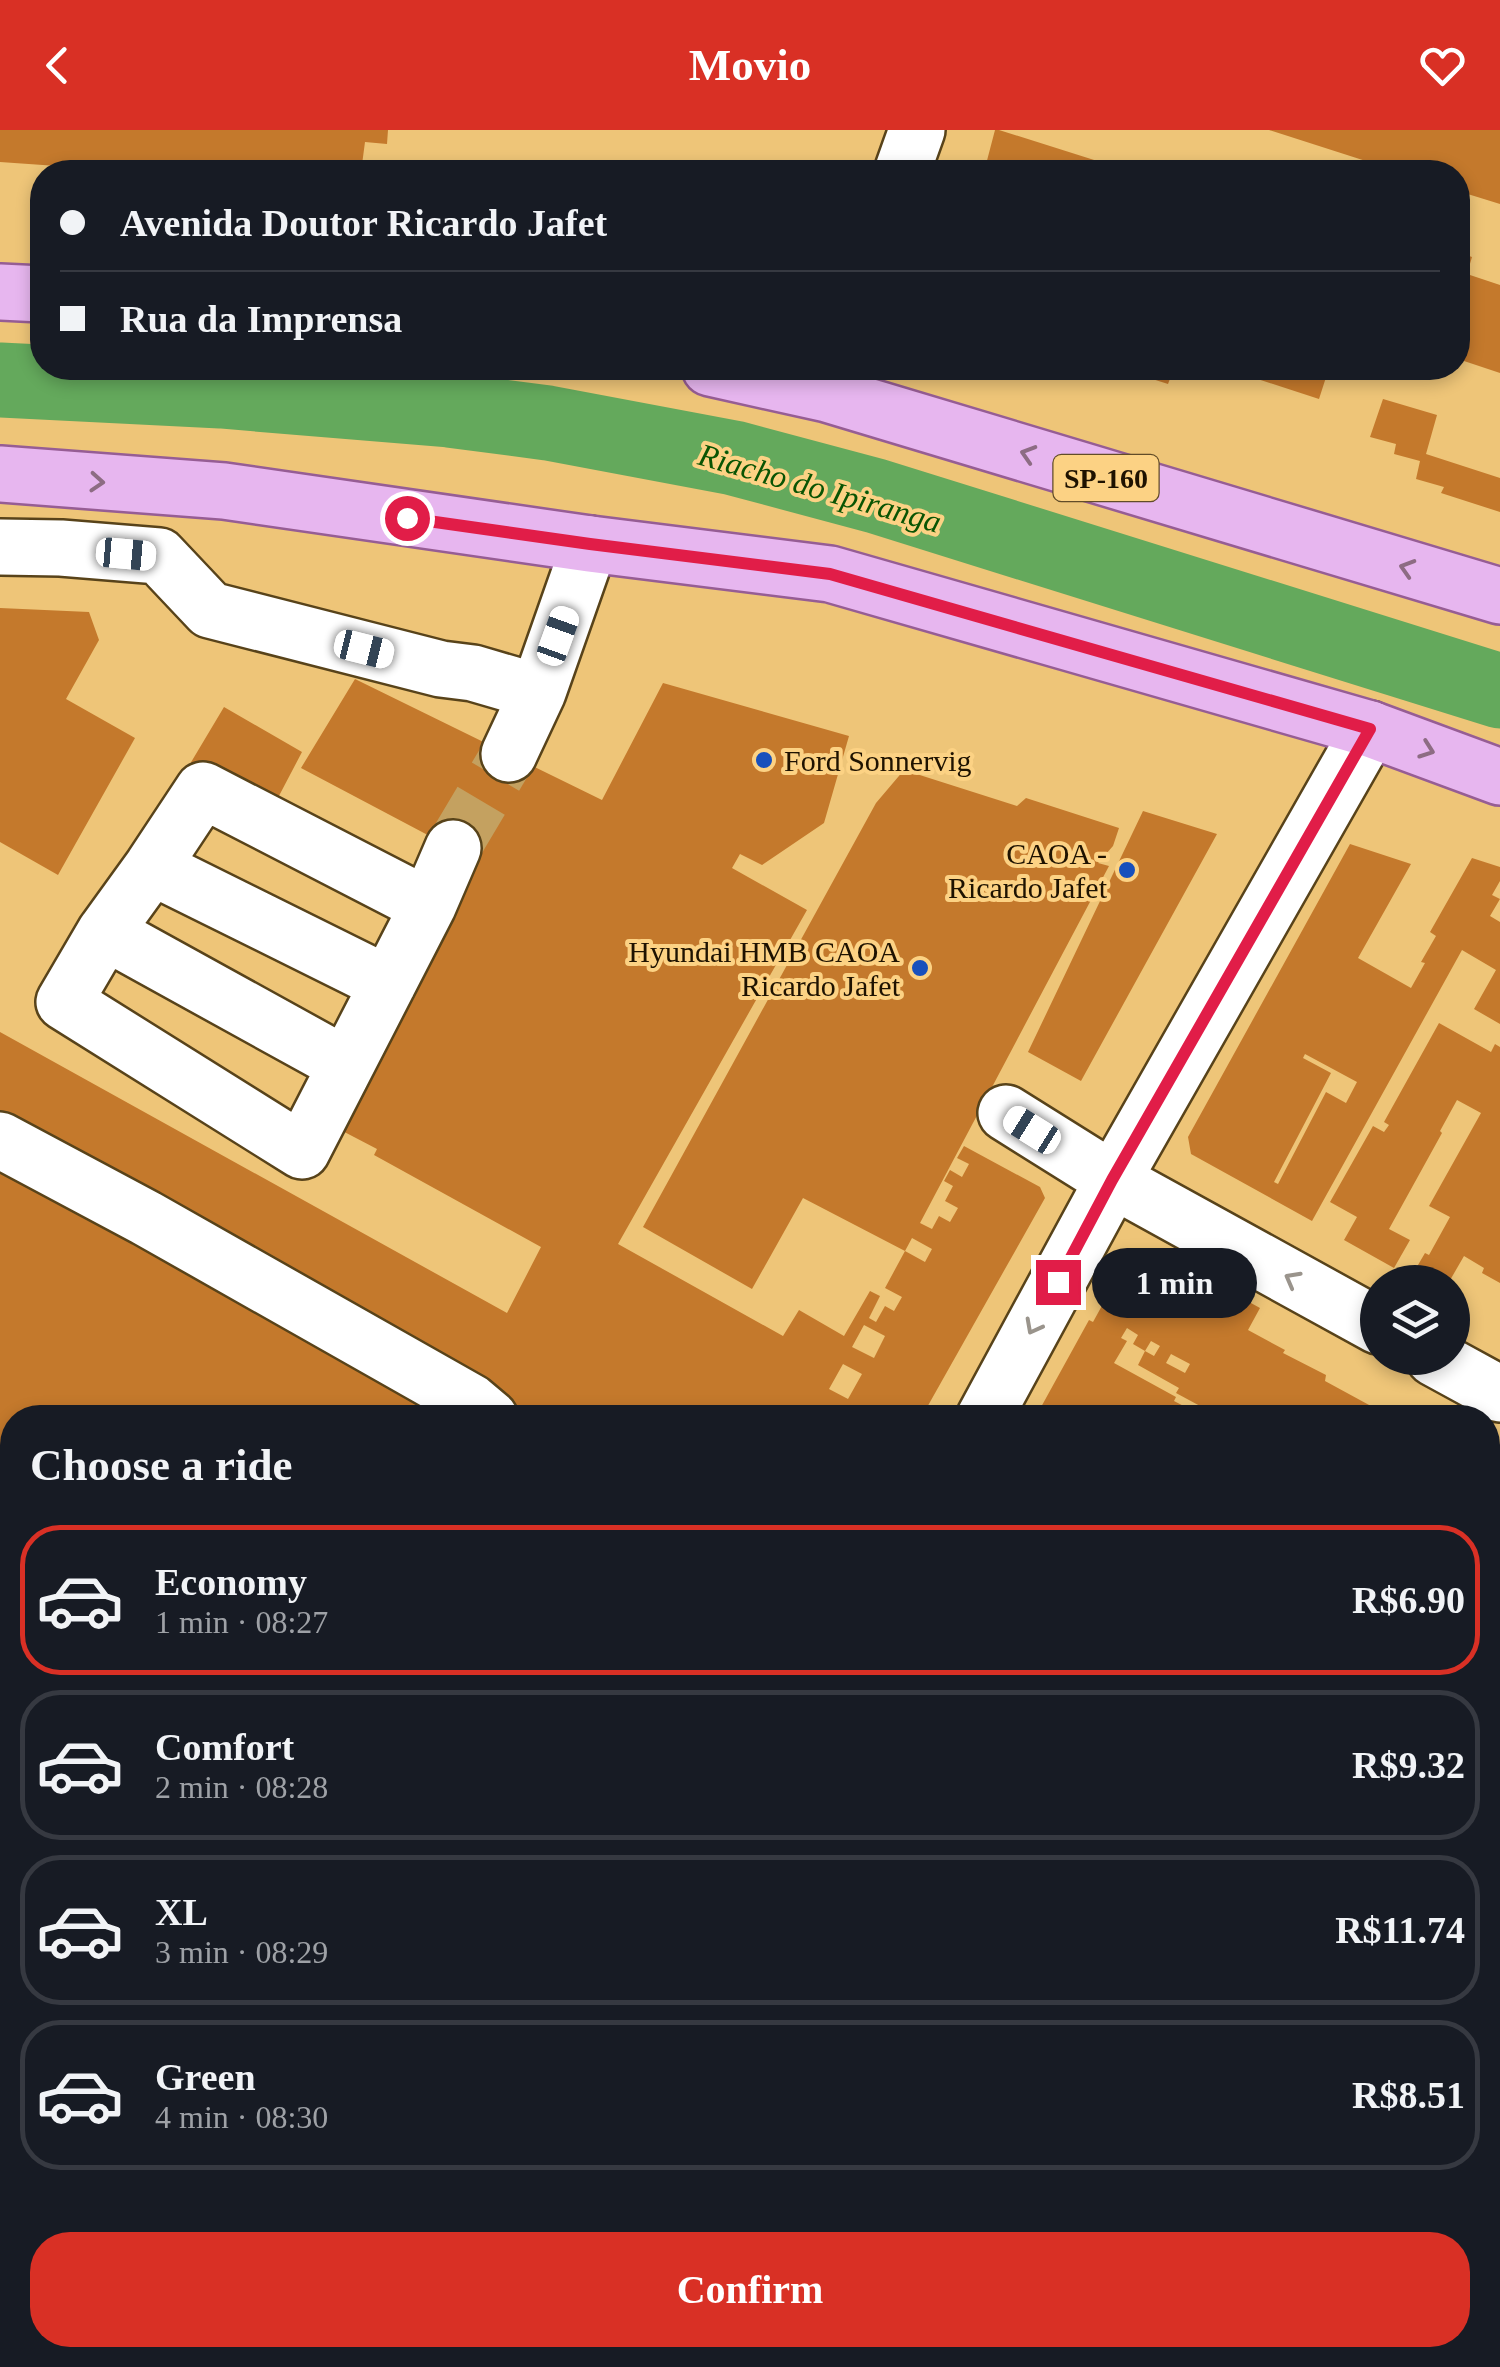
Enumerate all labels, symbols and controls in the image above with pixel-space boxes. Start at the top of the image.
icon: back [30,38,85,93]
icon: heart [1415,38,1470,93]
text: Movio [689,40,811,90]
text: Avenida Doutor Ricardo Jafet [120,202,607,244]
text: Rua da Imprensa [120,298,402,340]
water label: Riacho do Ipiranga [694,436,945,540]
one-way arrow [1021,445,1038,466]
road number: SP-160 [1054,455,1158,501]
one-way arrow [90,470,106,492]
route start [385,496,430,541]
car [95,536,157,572]
one-way arrow [1399,559,1416,580]
car [534,603,582,669]
car [331,627,397,671]
one-way arrow [1417,738,1434,759]
place label: Ford Sonnervig [784,744,972,777]
marker: Ford Sonnervig [753,749,775,771]
place label: CAOA - Ricardo Jafet [948,837,1108,904]
marker: CAOA - Ricardo Jafet [1116,859,1138,881]
place label: Hyundai HMB CAOA Ricardo Jafet [628,935,901,1002]
marker: Hyundai HMB CAOA Ricardo Jafet [909,957,931,979]
car [999,1101,1065,1159]
callout: 1 min [1093,1247,1258,1317]
route end [1036,1260,1081,1305]
text: 1 min [1136,1265,1213,1301]
map controls [1360,1265,1470,1375]
button: layers [1360,1265,1470,1375]
one-way arrow [1285,1272,1303,1292]
one-way arrow [1025,1317,1045,1335]
text: Choose a ride [30,1440,293,1490]
icon: car [35,1555,125,1645]
text: Economy [155,1561,307,1603]
text: R$6.90 [1352,1579,1465,1621]
text: 1 min · 08:27 [155,1604,328,1640]
icon: car [35,1720,125,1810]
text: Comfort [155,1726,294,1768]
text: R$9.32 [1352,1744,1465,1786]
text: 2 min · 08:28 [155,1769,328,1805]
icon: car [35,1885,125,1975]
text: XL [155,1891,208,1933]
text: R$11.74 [1335,1909,1465,1951]
text: 3 min · 08:29 [155,1934,328,1970]
icon: car [35,2050,125,2140]
text: Green [155,2056,256,2098]
text: R$8.51 [1352,2074,1465,2116]
text: 4 min · 08:30 [155,2099,328,2135]
button: Confirm [30,2232,1470,2347]

